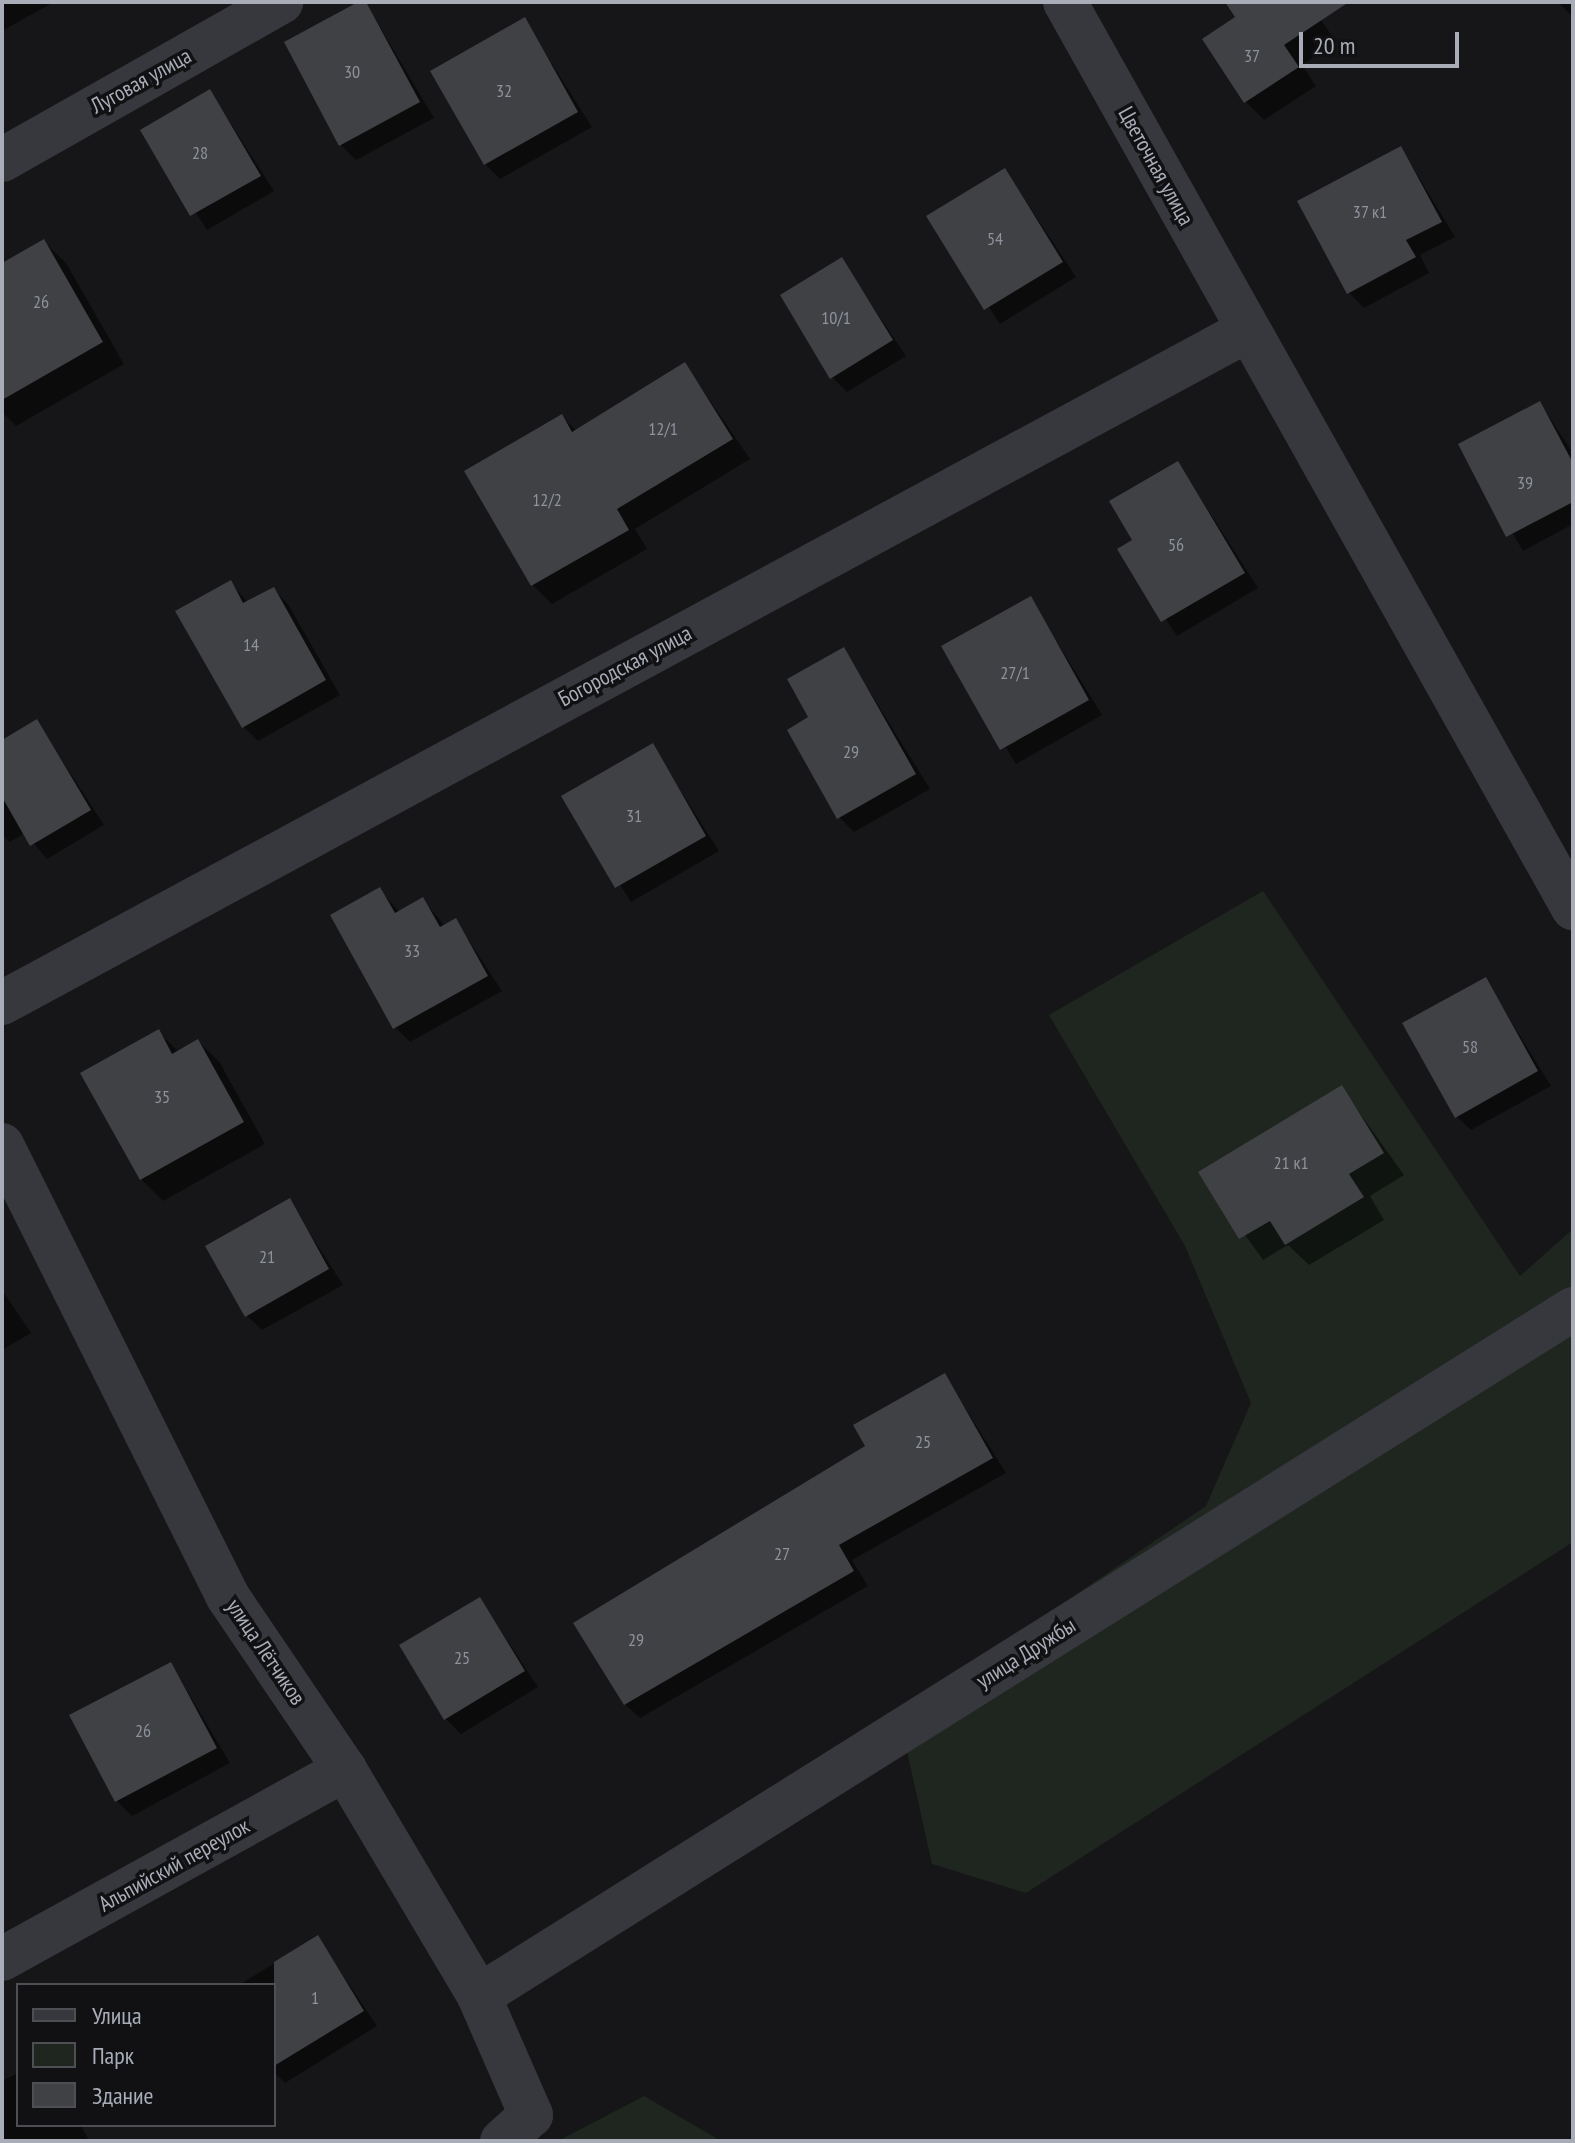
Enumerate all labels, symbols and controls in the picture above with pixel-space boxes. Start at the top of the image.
scale bar [1303,16,1463,66]
text: 20 m [1313,30,1355,61]
street label: Луговая улица [86,43,196,119]
house number: 37 [1244,45,1260,67]
house number: 30 [344,61,360,83]
house number: 32 [496,80,512,102]
street label: Цветочная улица [1113,102,1199,230]
house number: 28 [192,142,208,164]
house number: 37 к1 [1352,201,1388,223]
house number: 54 [987,228,1003,250]
house number: 26 [33,291,49,313]
house number: 10/1 [821,307,851,329]
house number: 12/1 [648,418,678,440]
house number: 39 [1517,472,1533,494]
house number: 12/2 [532,489,562,511]
house number: 56 [1168,534,1184,556]
street label: Богородская улица [554,620,696,712]
house number: 14 [243,634,259,656]
house number: 27/1 [1000,662,1030,684]
house number: 29 [843,741,859,763]
house number: 31 [626,805,642,827]
house number: 33 [404,940,420,962]
house number: 58 [1462,1036,1478,1058]
house number: 35 [154,1086,170,1108]
house number: 21 к1 [1273,1152,1309,1174]
house number: 21 [259,1246,275,1268]
house number: 25 [915,1431,931,1453]
house number: 27 [774,1543,790,1565]
street label: улица Лётчиков [221,1594,311,1710]
street label: улица Дружбы [971,1612,1081,1694]
house number: 29 [628,1629,644,1651]
house number: 25 [454,1647,470,1669]
house number: 26 [135,1720,151,1742]
street label: Альпийский переулок [94,1813,254,1917]
legend [16,1983,276,2127]
house number: 1 [311,1987,319,2009]
text: Улица [92,2000,142,2031]
text: Парк [92,2040,134,2071]
text: Здание [92,2080,153,2111]

